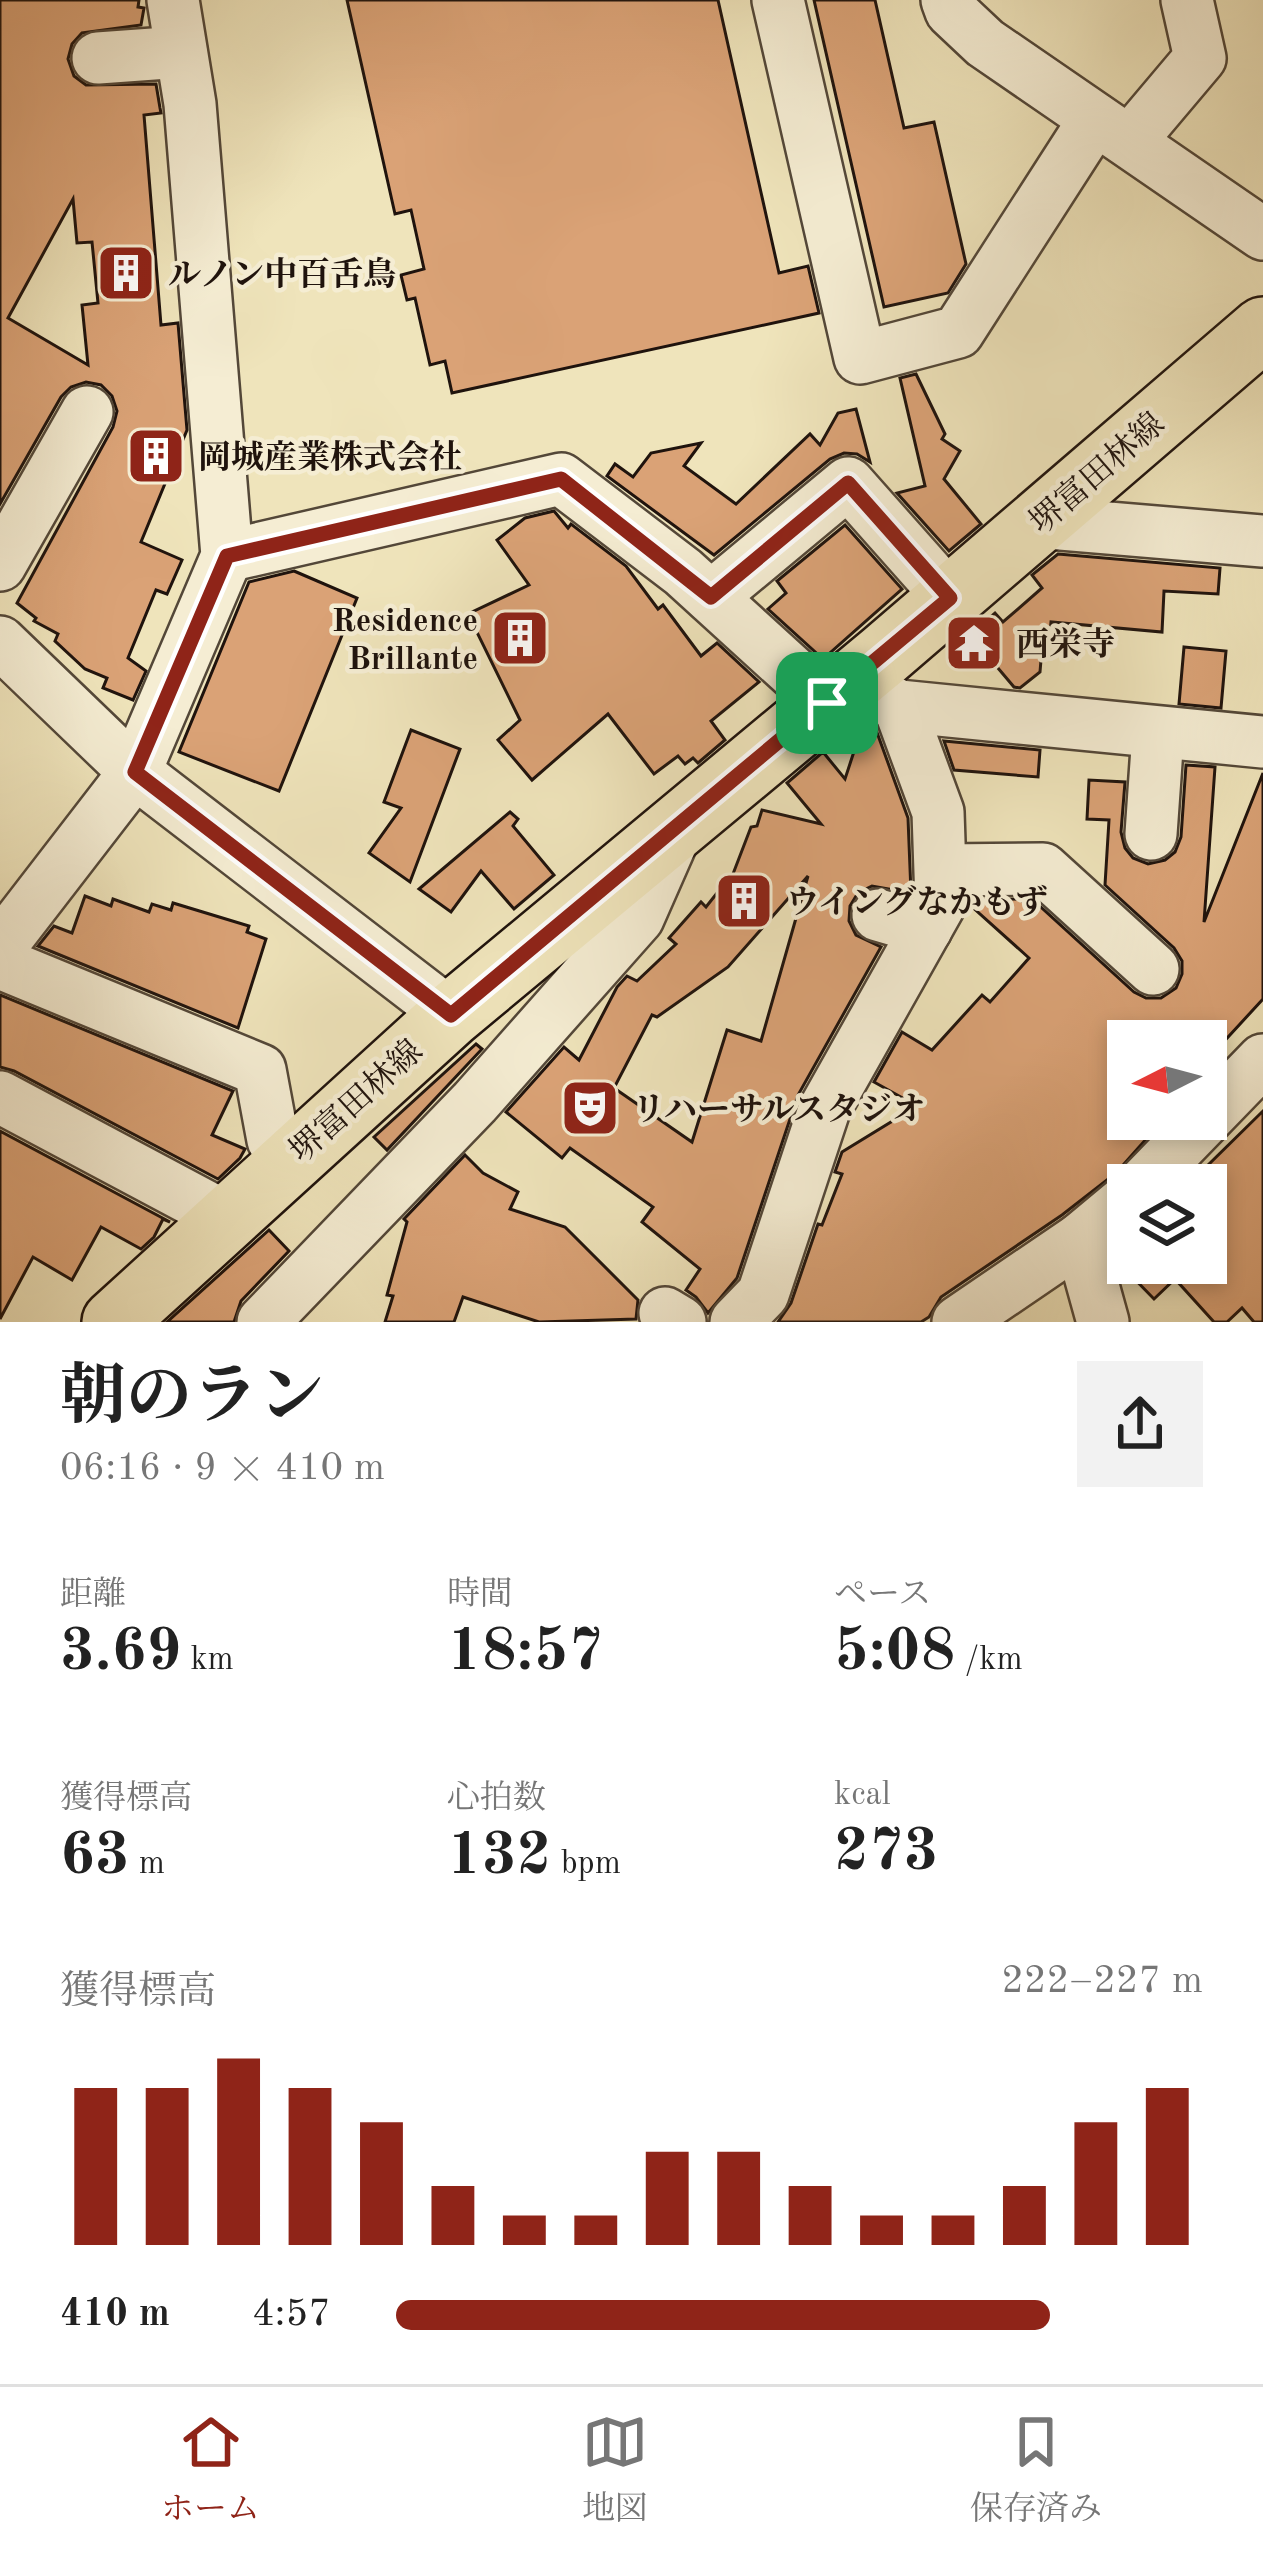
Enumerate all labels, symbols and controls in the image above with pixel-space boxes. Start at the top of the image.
building icon: ルノン中百舌鳥 [95,242,157,304]
place label: ルノン中百舌鳥 [168,256,396,293]
street label: 堺富田林線 [1023,406,1171,541]
building icon: 岡城産業株式会社 [125,425,187,487]
place label: 岡城産業株式会社 [198,439,462,476]
place label: Residence Brillante [332,606,478,677]
building icon: Residence Brillante [489,607,551,669]
temple icon: 西栄寺 [943,612,1005,674]
place label: 西栄寺 [1016,627,1115,663]
pin [776,652,878,754]
icon: arrive [794,670,860,736]
building icon: ウイングなかもず [713,870,775,932]
place label: ウイングなかもず [786,884,1048,921]
north arrow [1107,1020,1227,1140]
map controls [1107,1020,1227,1284]
street label: 堺富田林線 [283,1033,430,1170]
theatre icon: リハーサルスタジオ [559,1077,621,1139]
place label: リハーサルスタジオ [632,1093,925,1128]
button: layers [1107,1164,1227,1284]
button: share [1077,1361,1203,1487]
text: 朝のラン [60,1367,324,1433]
text: 06:16 · 9 × 410 m [60,1449,385,1488]
text: 距離 [60,1579,126,1612]
text: 時間 [447,1579,513,1612]
text: ペース [834,1579,931,1612]
text: 3.69 [60,1623,181,1683]
text: 18:57 [447,1623,603,1683]
text: 5:08 [834,1623,955,1683]
text: km [181,1644,234,1677]
text: /km [955,1644,1023,1677]
text: kcal [834,1779,891,1812]
text: 獲得標高 [60,1783,192,1816]
text: 心拍数 [447,1783,546,1816]
text: 273 [834,1823,938,1883]
text: 63 [60,1827,130,1887]
text: 132 [447,1827,551,1887]
text: m [130,1848,165,1881]
text: bpm [551,1848,621,1881]
text: 222–227 m [1001,1962,1203,2001]
text: 獲得標高 [60,1973,216,2012]
text: 410 m [60,2295,170,2334]
text: 4:57 [252,2295,331,2334]
tab: ホーム [161,2409,260,2531]
tab: 地図 [582,2409,648,2531]
tab: 保存済み [970,2409,1102,2531]

